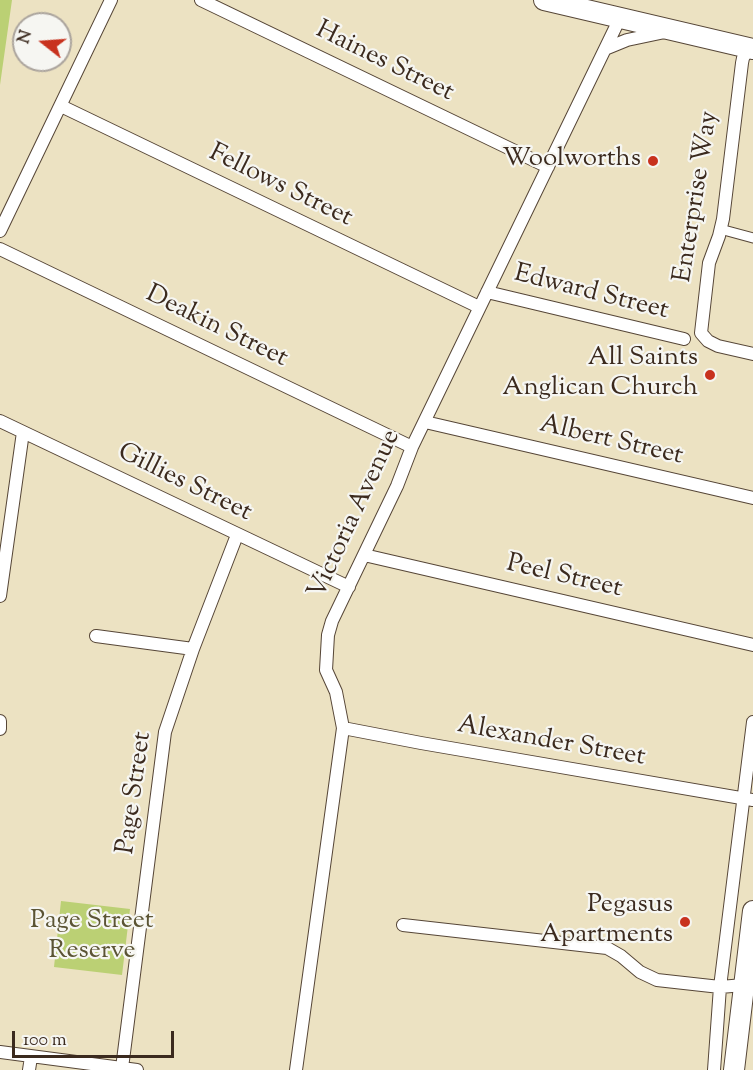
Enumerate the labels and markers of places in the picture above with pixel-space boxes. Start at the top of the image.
place label: Woolworths [502,145,641,177]
marker: Woolworths [646,154,660,168]
place label: All Saints Anglican Church [502,344,698,406]
marker: All Saints Anglican Church [703,368,717,382]
place label: Pegasus Apartments [540,891,673,952]
marker: Pegasus Apartments [678,915,692,929]

